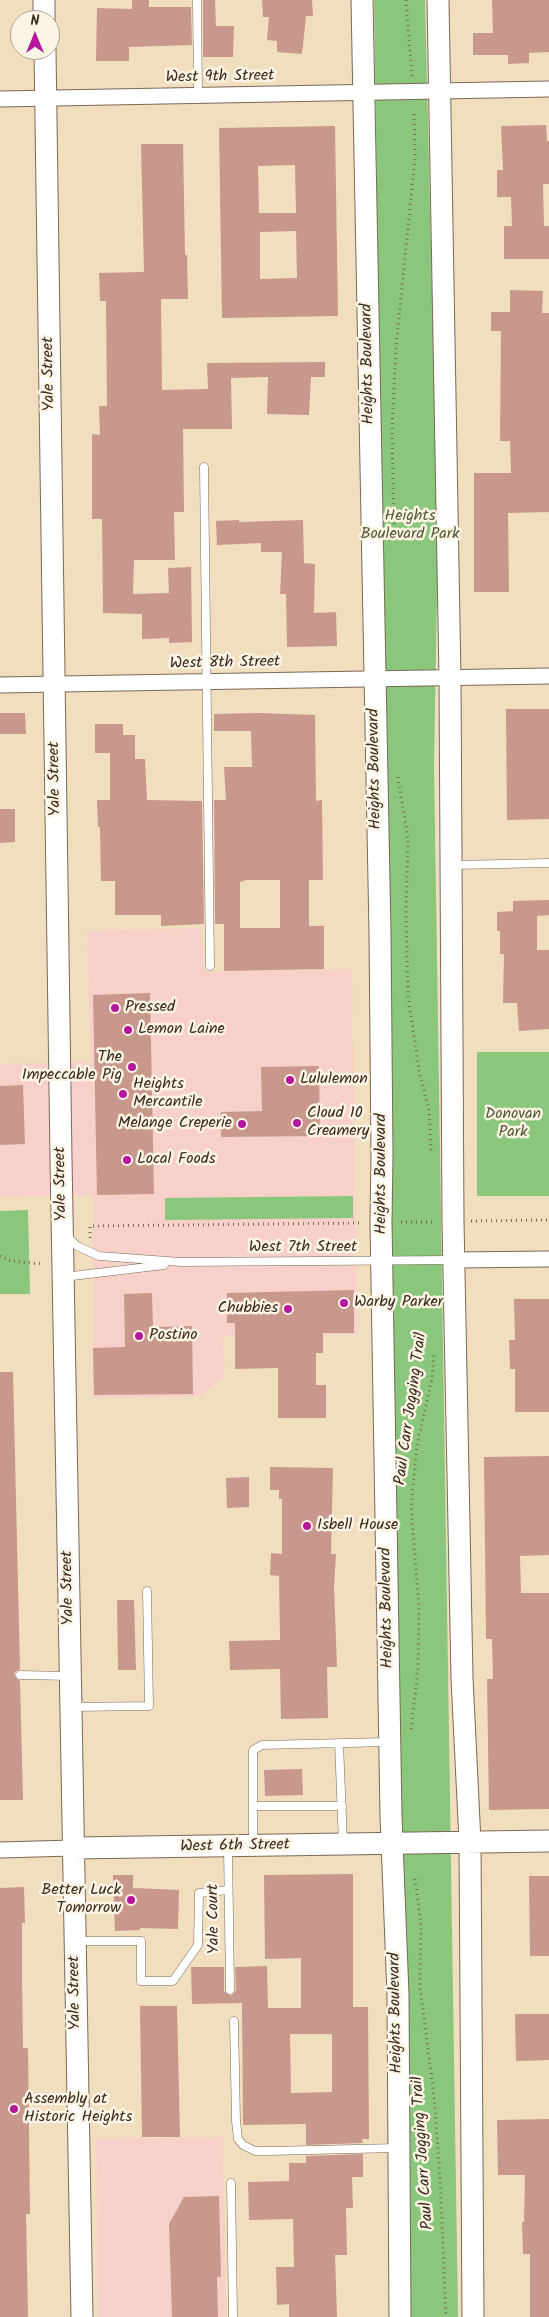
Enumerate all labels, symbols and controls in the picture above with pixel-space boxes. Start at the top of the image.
north arrow [10,10,60,60]
text: N [31,10,39,32]
street label: West 9th Street [165,67,275,89]
street label: Heights Boulevard [358,303,380,425]
street label: Yale Street [40,336,60,412]
park label: Heights Boulevard Park [360,507,460,545]
street label: West 8th Street [170,653,280,675]
street label: Heights Boulevard [365,708,387,830]
street label: Yale Street [46,741,66,817]
place label: Pressed [125,998,175,1018]
marker: Pressed [109,1002,121,1014]
place label: Lemon Laine [138,1020,225,1040]
marker: Lemon Laine [122,1024,134,1036]
place label: The Impeccable Pig [22,1048,122,1086]
marker: The Impeccable Pig [126,1061,138,1073]
place label: Lululemon [300,1070,368,1090]
marker: Lululemon [284,1074,296,1086]
place label: Heights Mercantile [133,1075,202,1113]
marker: Heights Mercantile [117,1088,129,1100]
place label: Cloud 10 Creamery [307,1104,369,1142]
park label: Donovan Park [485,1105,541,1143]
street label: Heights Boulevard [372,1113,392,1235]
place label: Melange Creperie [118,1114,232,1134]
marker: Cloud 10 Creamery [291,1117,303,1129]
marker: Melange Creperie [236,1118,248,1130]
street label: Yale Street [52,1146,72,1222]
place label: Local Foods [137,1150,216,1170]
marker: Local Foods [121,1154,133,1166]
street label: West 7th Street [249,1238,357,1258]
place label: Warby Parker [354,1293,443,1313]
marker: Warby Parker [338,1297,350,1309]
place label: Chubbies [218,1299,278,1319]
marker: Chubbies [282,1303,294,1315]
place label: Postino [149,1326,198,1346]
marker: Postino [133,1330,145,1342]
street label: Paul Carr Jogging Trail [392,1332,432,1486]
place label: Isbell House [317,1516,398,1536]
marker: Isbell House [301,1520,313,1532]
street label: Heights Boulevard [377,1547,399,1669]
street label: Yale Street [59,1550,79,1626]
street label: West 6th Street [180,1836,290,1858]
place label: Better Luck Tomorrow [41,1881,121,1919]
street label: Yale Court [205,1884,225,1954]
marker: Better Luck Tomorrow [125,1894,137,1906]
street label: Heights Boulevard [386,1952,408,2074]
street label: Yale Street [66,1955,86,2031]
street label: Paul Carr Jogging Trail [409,2076,439,2230]
place label: Assembly at Historic Heights [24,2090,132,2128]
marker: Assembly at Historic Heights [8,2103,20,2115]

